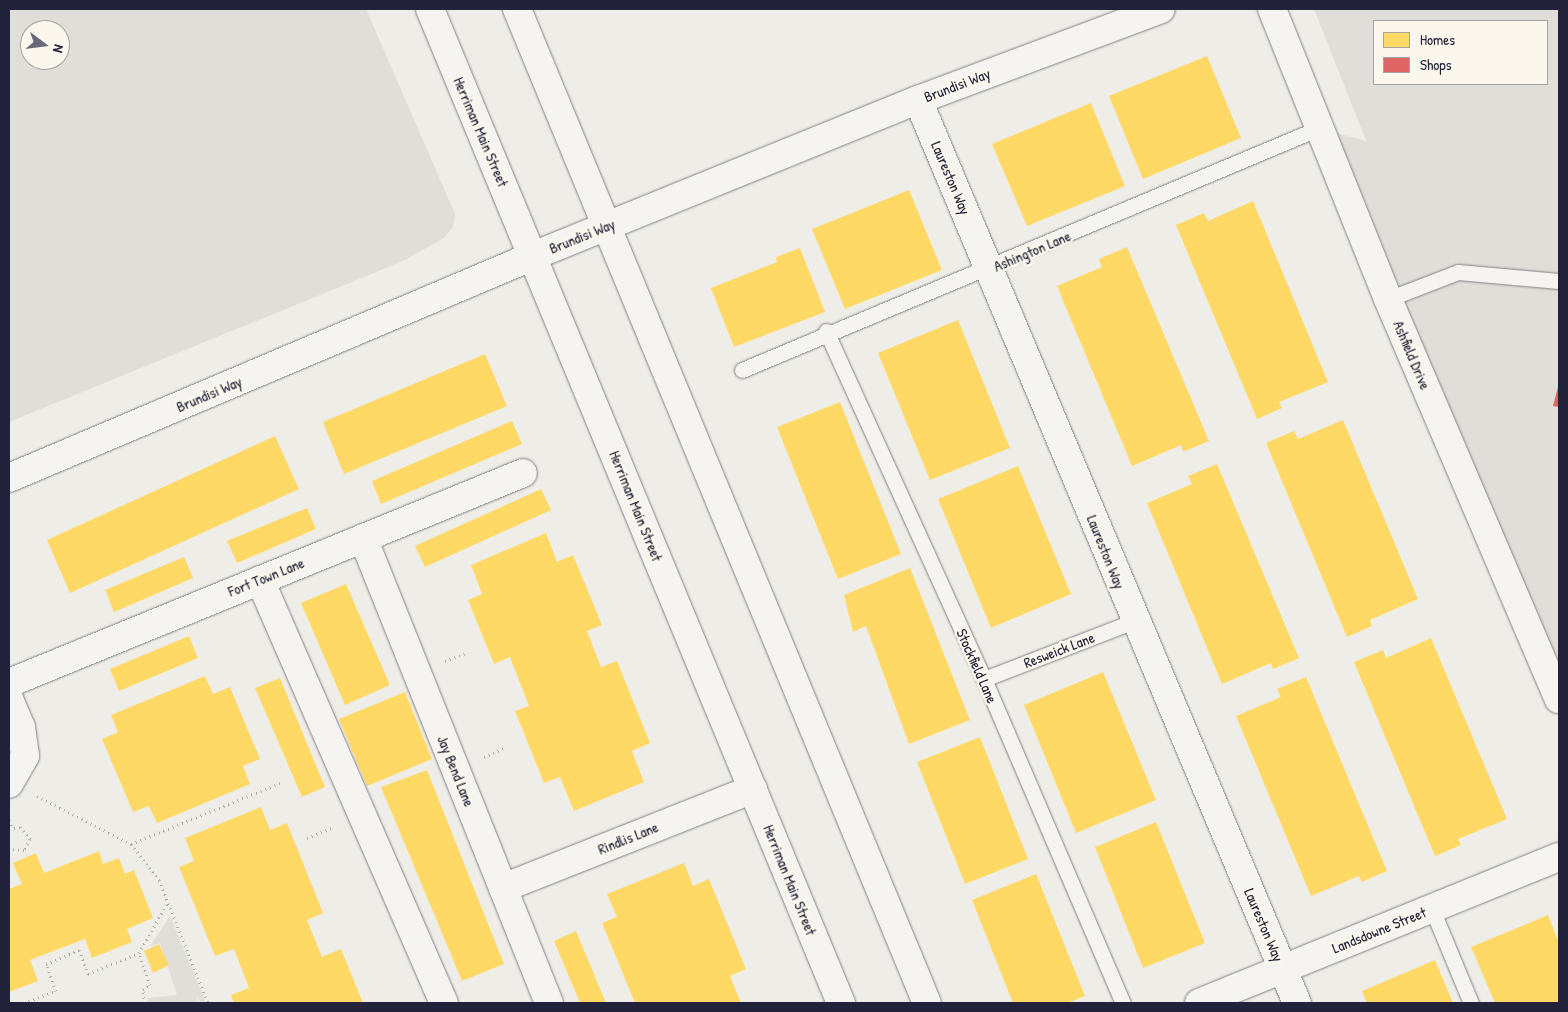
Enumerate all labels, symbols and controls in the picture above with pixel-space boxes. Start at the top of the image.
north arrow [20,20,70,70]
legend [1373,20,1548,85]
text: Homes [1420,29,1455,50]
text: N [49,43,69,55]
text: Shops [1420,54,1451,75]
street label: Brundisi Way [921,64,993,106]
street label: Herriman Main Street [450,74,512,190]
street label: Laureston Way [928,139,974,217]
street label: Brundisi Way [546,215,618,257]
street label: Ashington Lane [991,227,1073,275]
street label: Ashfield Drive [1389,318,1435,392]
street label: Brundisi Way [174,372,244,416]
street label: Herriman Main Street [606,448,666,564]
street label: Laureston Way [1083,513,1129,591]
street label: Fort Town Lane [225,554,307,600]
street label: Stockfield Lane [953,626,1001,706]
street label: Resweick Lane [1021,628,1097,672]
street label: Jay Bend Lane [434,733,478,809]
street label: Rindlis Lane [595,818,661,858]
street label: Herriman Main Street [760,822,820,938]
street label: Laureston Way [1241,886,1287,964]
street label: Landsdowne Street [1329,903,1429,957]

